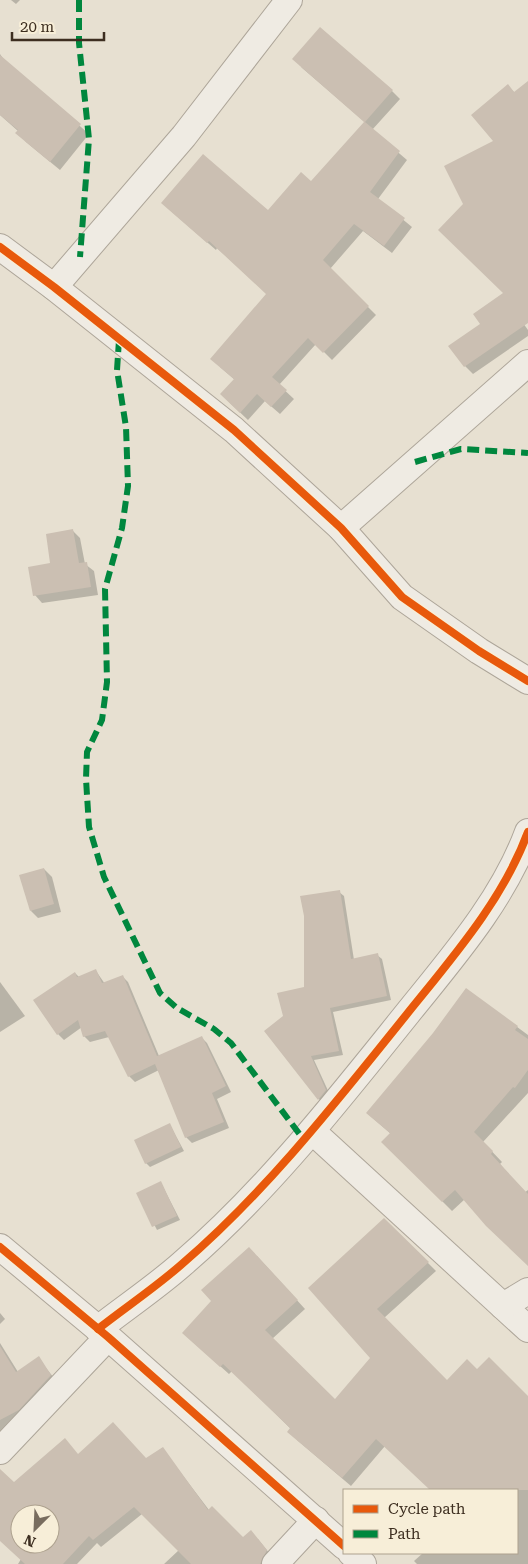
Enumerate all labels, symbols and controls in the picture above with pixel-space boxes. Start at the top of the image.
scale bar [12,10,105,42]
text: 20 m [20,18,55,36]
legend [343,1489,518,1554]
text: Cycle path [388,1500,466,1518]
north arrow [10,1504,60,1554]
text: Path [388,1525,421,1543]
text: N [21,1531,38,1550]

